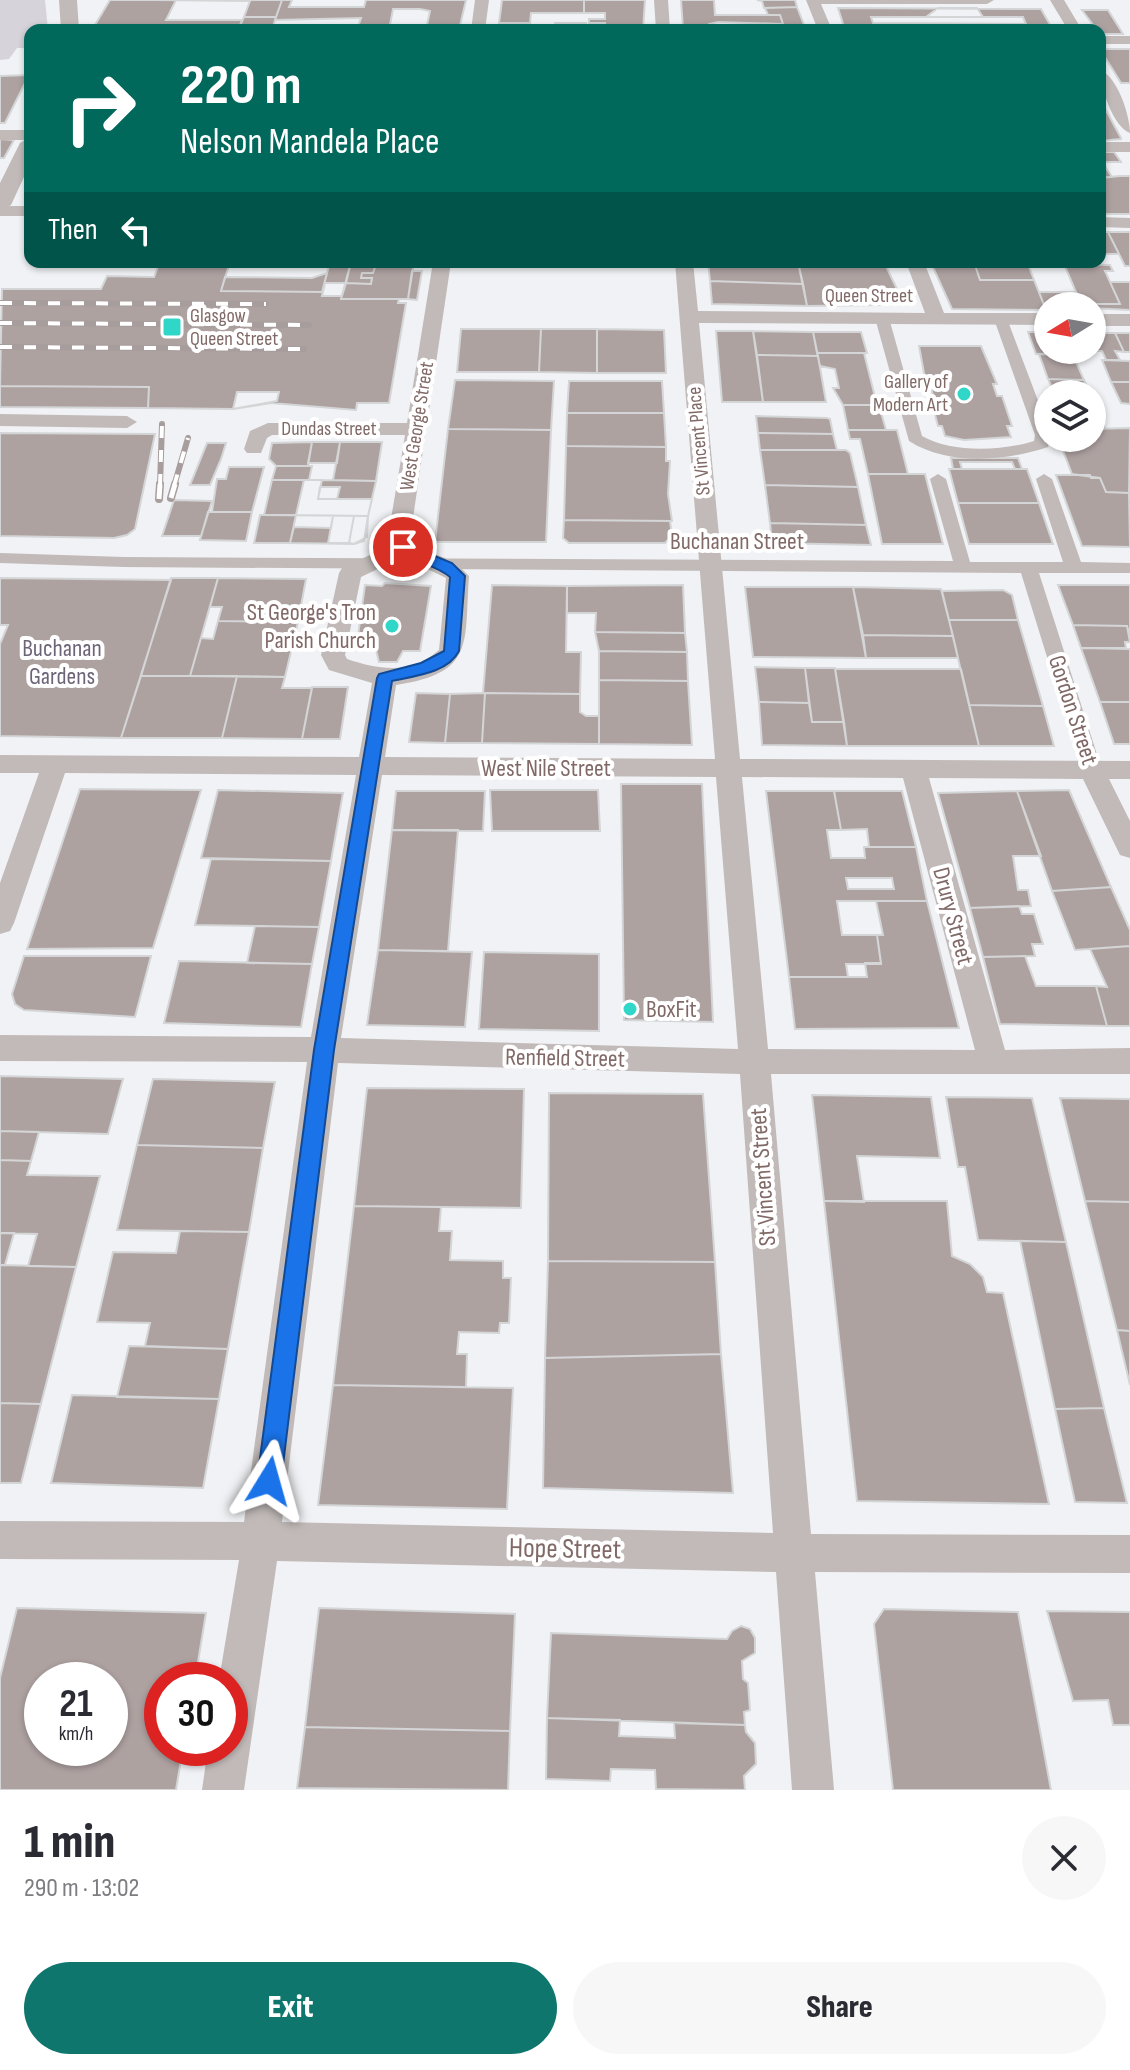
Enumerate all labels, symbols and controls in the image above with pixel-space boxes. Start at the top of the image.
text: 220 m [180,53,302,120]
icon: right [48,56,152,160]
text: Nelson Mandela Place [180,121,439,164]
icon: left [114,208,158,252]
text: Then [48,212,98,248]
street label: Queen Street [825,284,913,308]
north arrow [1034,292,1106,364]
map controls [1034,292,1106,452]
place label: Glasgow Queen Street [190,304,278,351]
marker: Glasgow Queen Street [161,316,183,338]
street label: West George Street [395,360,439,492]
place label: Gallery of Modern Art [873,370,948,417]
button: layers [1034,380,1106,452]
marker: Gallery of Modern Art [955,385,973,403]
street label: St Vincent Place [682,386,716,496]
street label: Dundas Street [281,417,377,441]
pin [369,513,437,581]
icon: arrive [381,525,425,569]
street label: Buchanan Street [670,527,804,556]
place label: St George's Tron Parish Church [247,598,376,655]
marker: St George's Tron Parish Church [383,617,401,635]
park label: Buchanan Gardens [22,634,102,691]
street label: Gordon Street [1042,652,1104,768]
street label: West Nile Street [481,754,611,783]
street label: Drury Street [926,864,980,968]
place label: BoxFit [646,995,697,1024]
marker: BoxFit [621,1000,639,1018]
street label: Renfield Street [505,1042,625,1074]
street label: St Vincent Street [744,1107,782,1247]
position arrow [227,1439,311,1523]
street label: Hope Street [509,1532,621,1566]
speed limit sign: 30 [144,1662,248,1766]
text: 21 [59,1680,93,1728]
text: km/h [59,1722,93,1746]
text: 1 min [24,1814,115,1871]
button: close [1022,1816,1106,1900]
text: 290 m · 13:02 [24,1873,139,1904]
button: Exit [24,1962,557,2054]
button: Share [573,1962,1106,2054]

